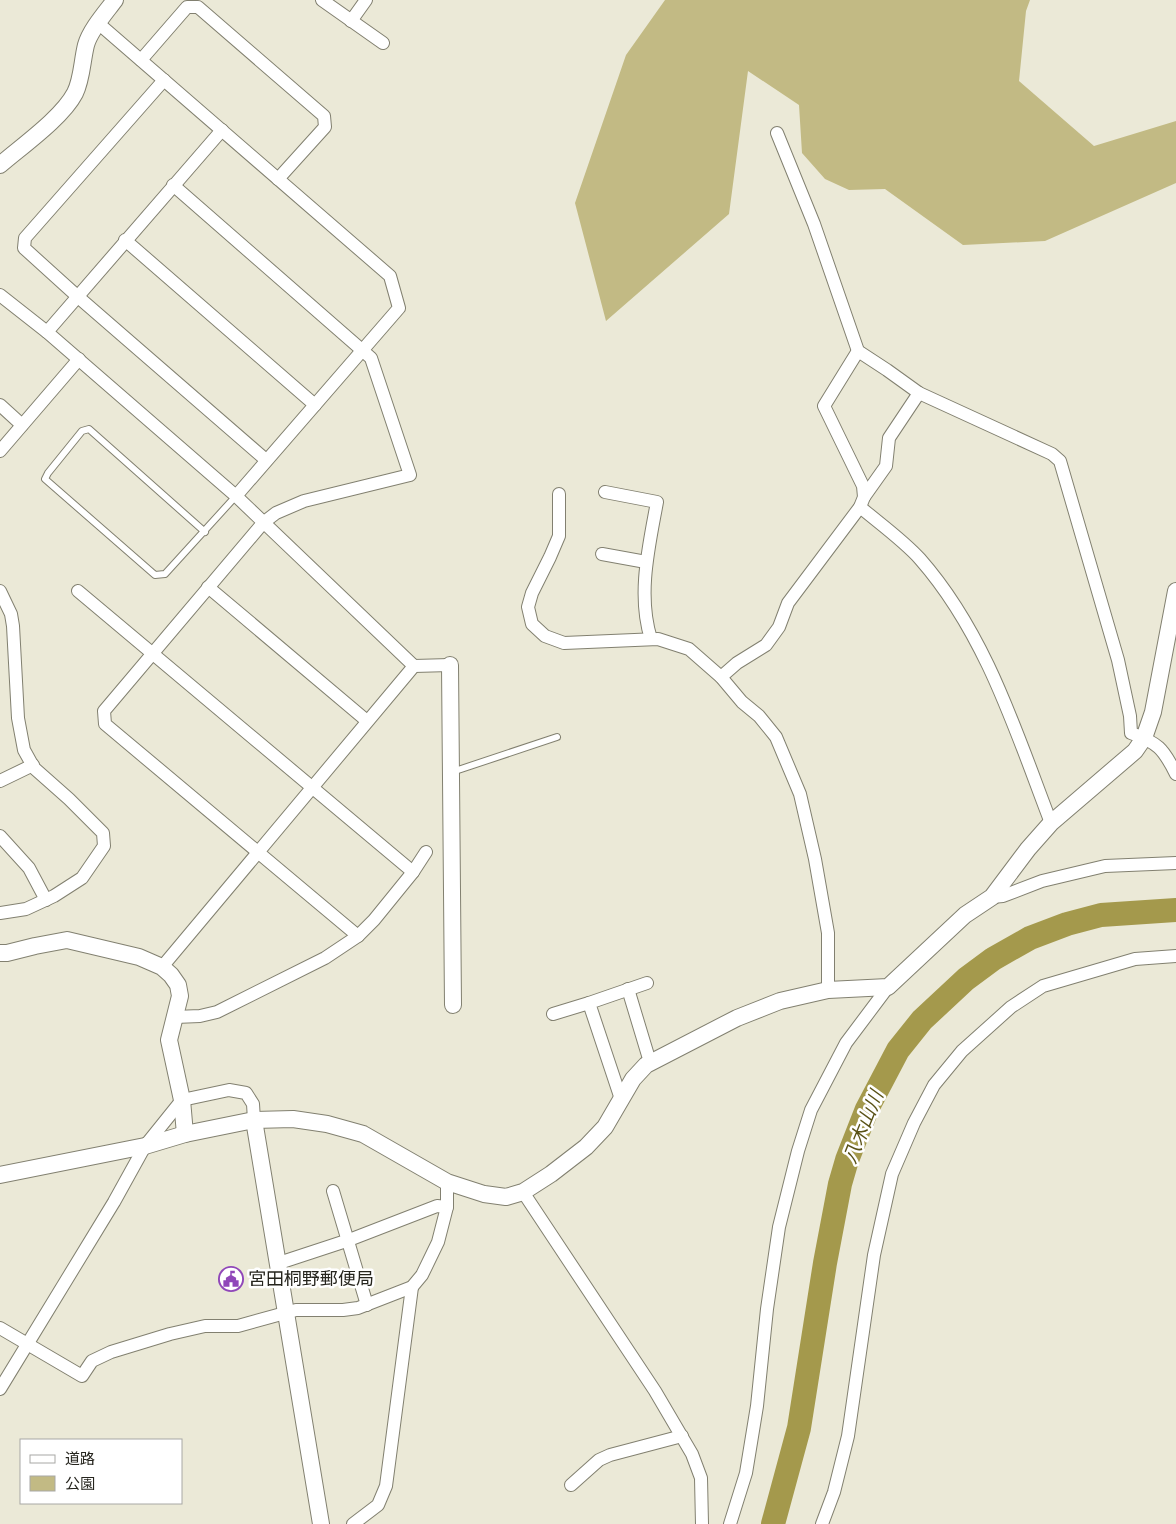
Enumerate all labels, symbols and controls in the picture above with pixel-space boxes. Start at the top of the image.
water label: 八木山川 [836,1085,890,1167]
public building icon: 宮田桐野郵便局 [218,1266,244,1292]
place label: 宮田桐野郵便局 [248,1266,374,1292]
legend [20,1439,182,1504]
text: 道路 [65,1448,95,1470]
text: 公園 [65,1473,95,1495]

